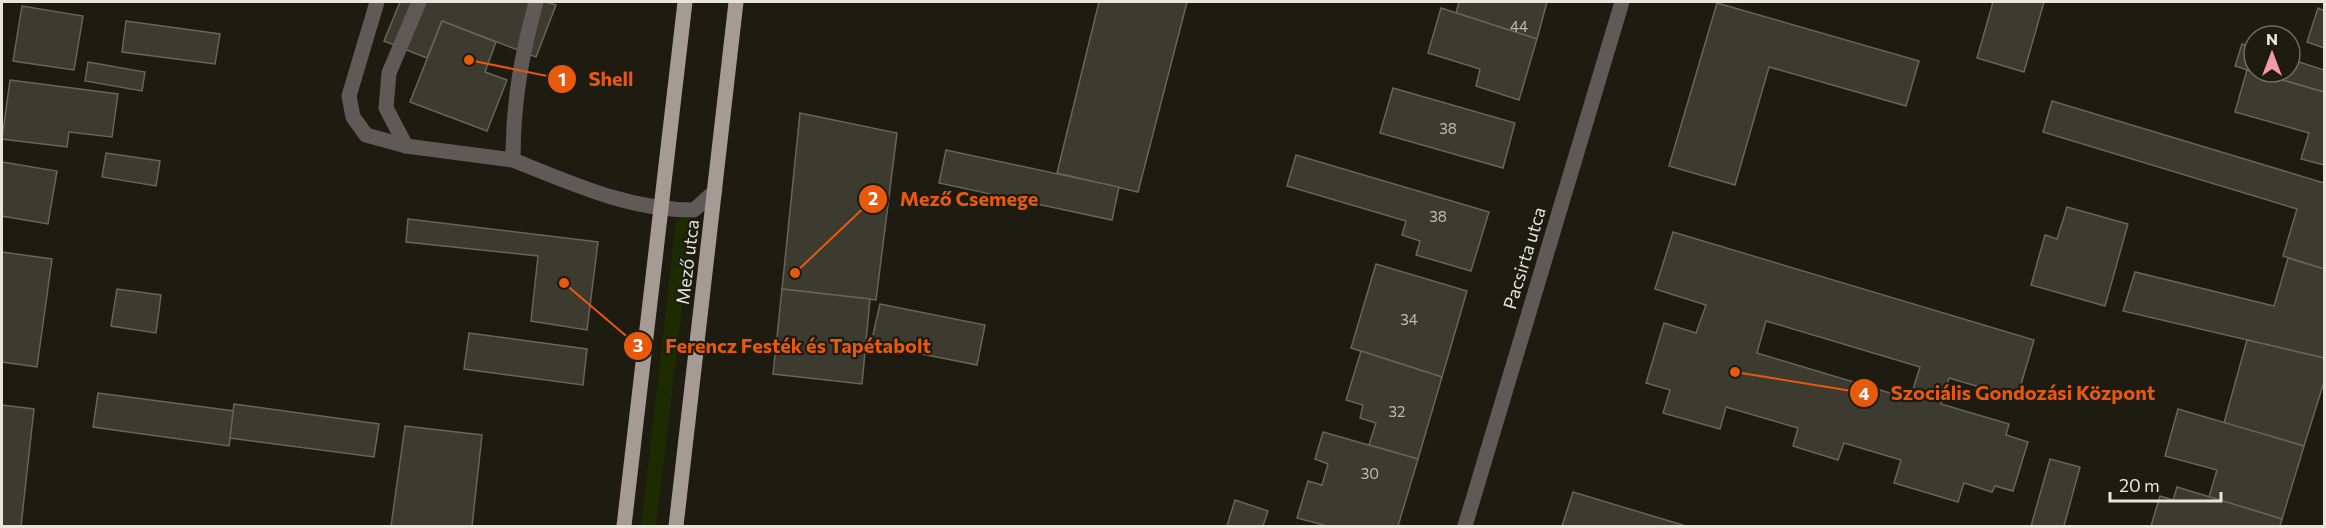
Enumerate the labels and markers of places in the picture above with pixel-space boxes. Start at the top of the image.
callout: Shell [547,60,646,98]
callout: Mező Csemege [858,180,1050,218]
callout: Ferencz Festék és Tapétabolt [623,327,943,365]
callout: Szociális Gondozási Központ [1849,374,2168,412]

